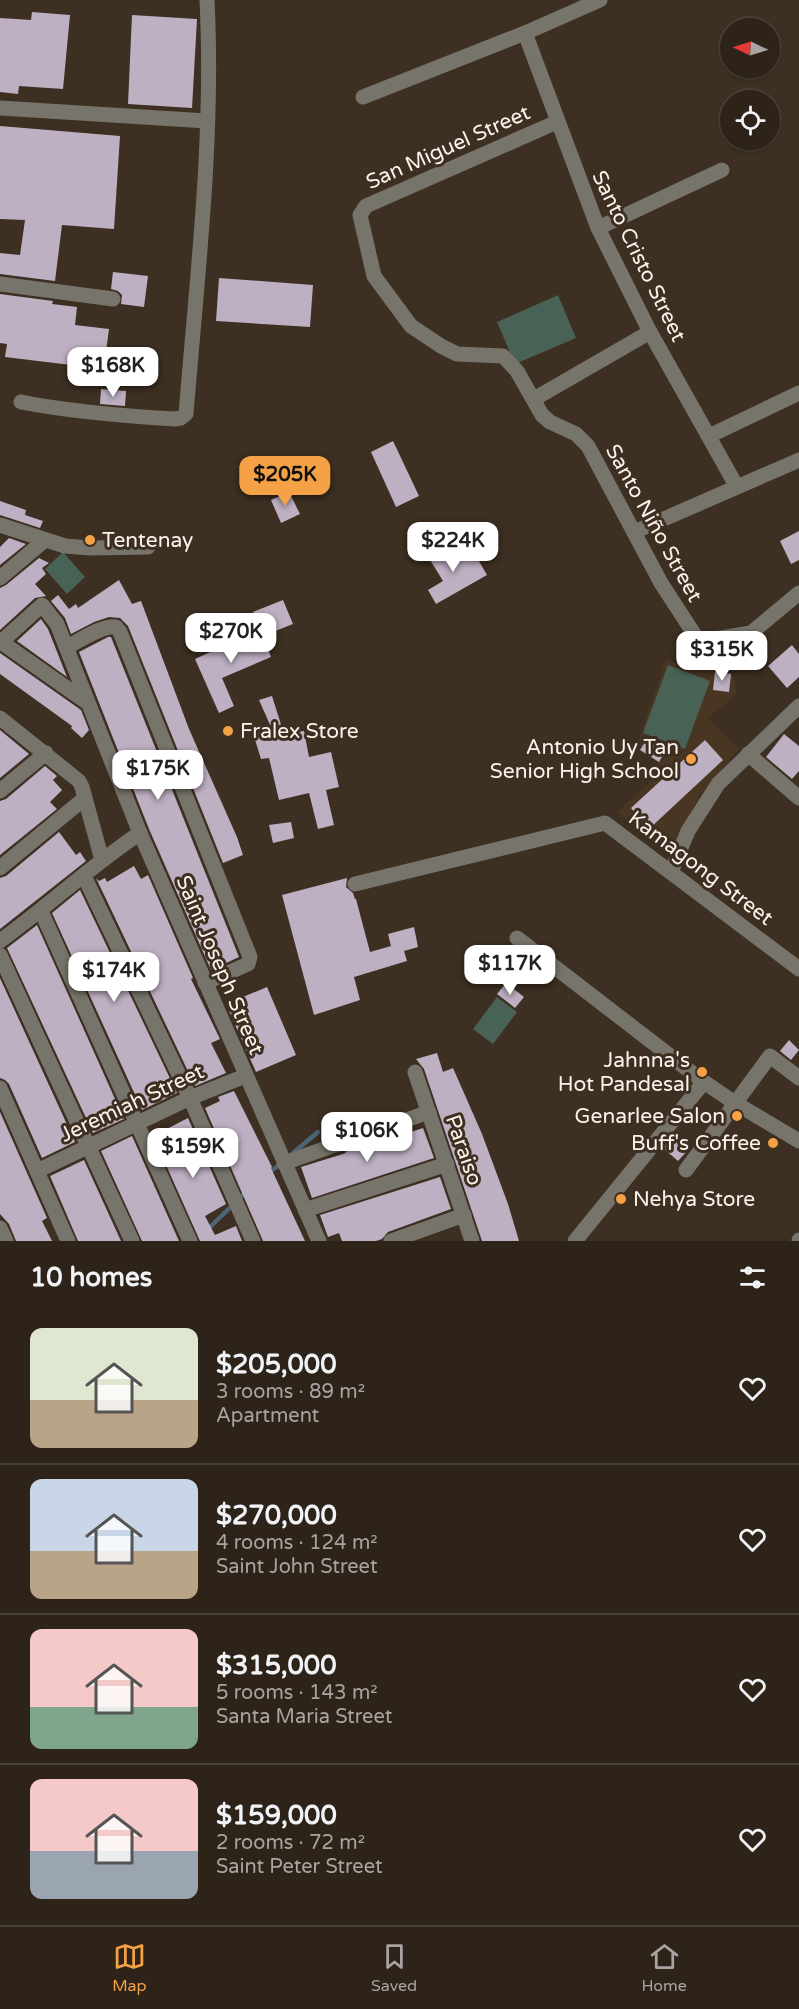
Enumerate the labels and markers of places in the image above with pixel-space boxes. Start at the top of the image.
pin: $168K [71,347,155,398]
pin: $205K [243,456,327,507]
pin: $224K [411,522,495,573]
place label: Tentenay [102,528,193,553]
marker: Tentenay [83,533,97,547]
pin: $270K [189,613,273,664]
pin: $315K [680,631,764,682]
place label: Fralex Store [240,719,359,744]
marker: Fralex Store [221,724,235,738]
place label: Antonio Uy Tan Senior High School [490,735,679,784]
pin: $175K [116,750,200,801]
marker: Antonio Uy Tan Senior High School [684,752,698,766]
pin: $117K [468,945,552,996]
pin: $174K [72,952,156,1003]
place label: Jahnna's Hot Pandesal [558,1048,690,1097]
marker: Jahnna's Hot Pandesal [695,1065,709,1079]
place label: Genarlee Salon [575,1104,725,1129]
marker: Genarlee Salon [730,1109,744,1123]
pin: $106K [325,1112,409,1163]
pin: $159K [151,1128,235,1179]
place label: Buff's Coffee [631,1131,761,1156]
marker: Buff's Coffee [766,1136,780,1150]
place label: Nehya Store [633,1187,755,1212]
marker: Nehya Store [614,1192,628,1206]

